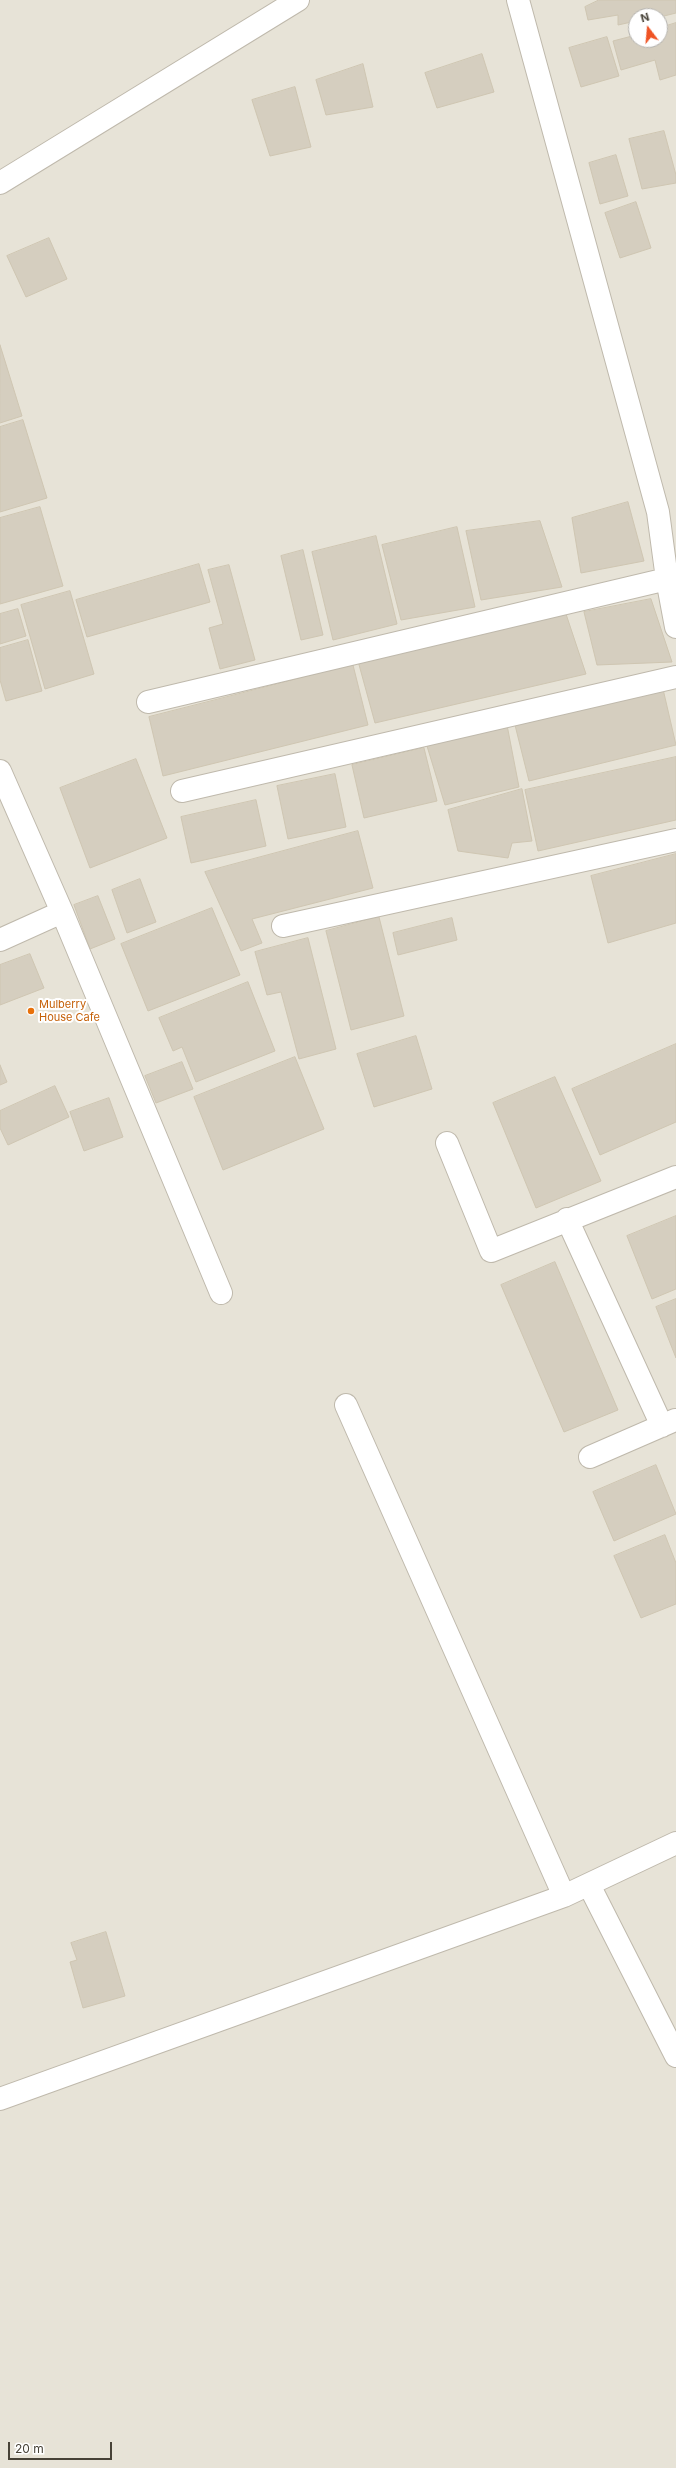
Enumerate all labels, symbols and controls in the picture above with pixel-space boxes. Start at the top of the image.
north arrow [628,8,668,48]
text: N [639,10,651,25]
place label: Mulberry House Cafe [39,998,100,1024]
marker: Mulberry House Cafe [26,1006,36,1016]
scale bar [10,2434,114,2460]
text: 20 m [15,2441,44,2456]

